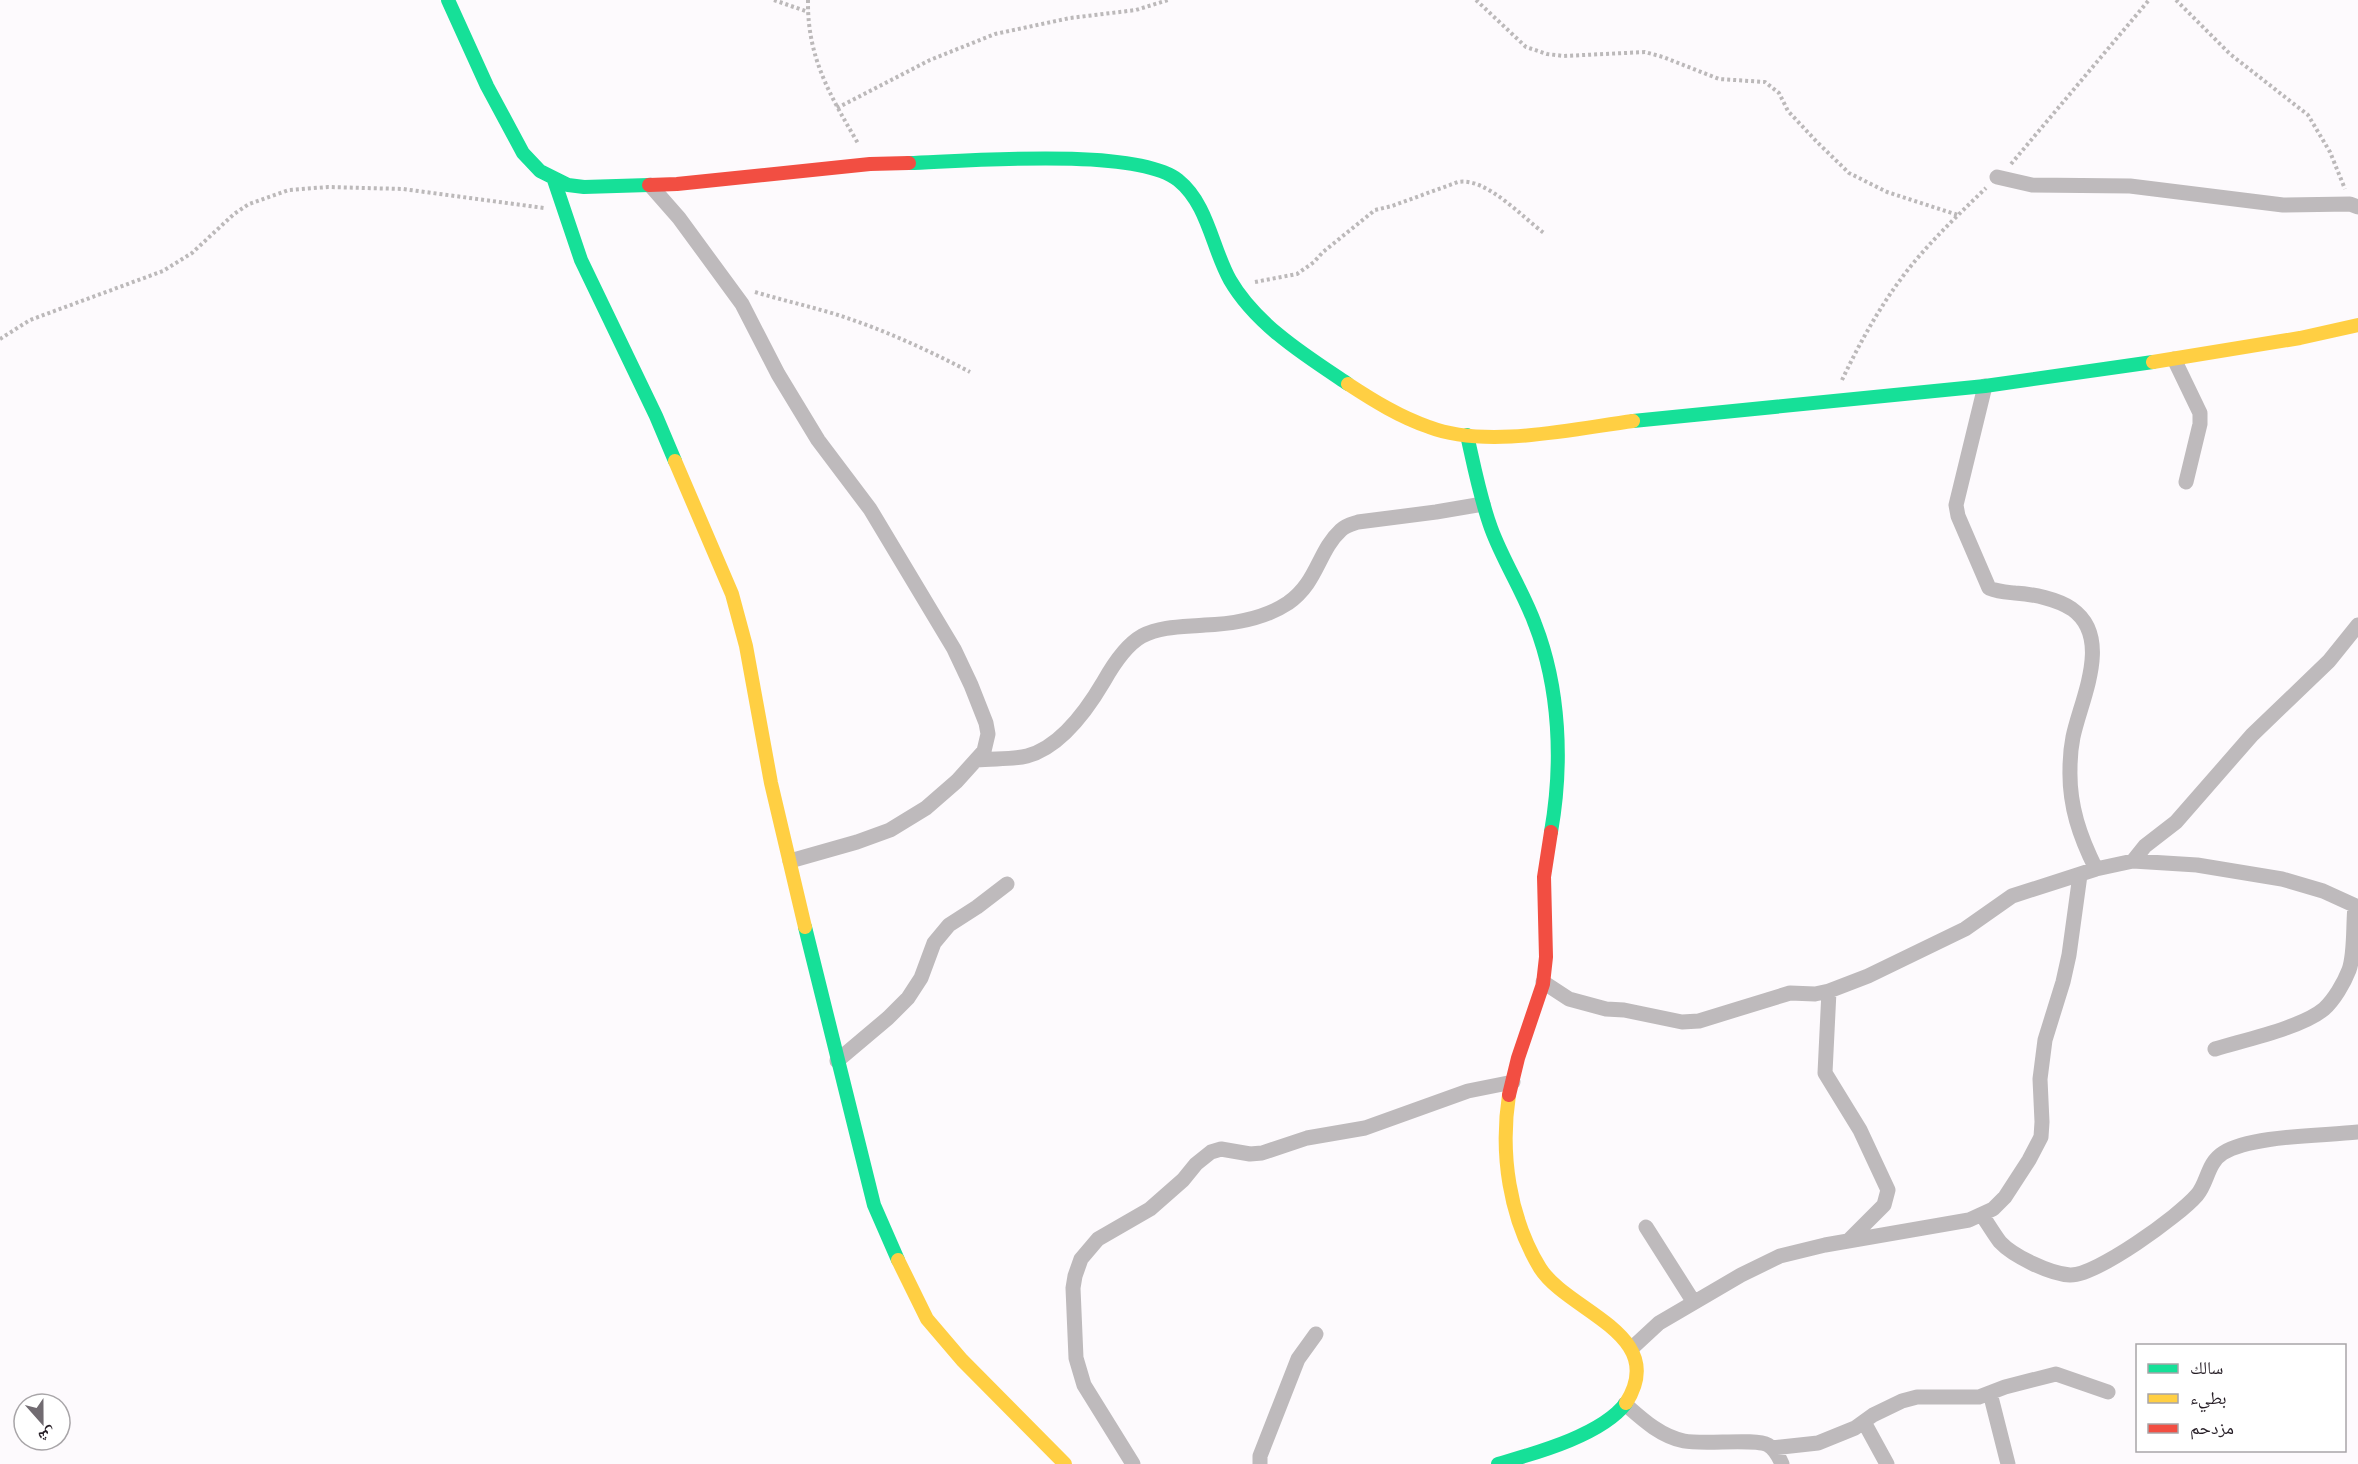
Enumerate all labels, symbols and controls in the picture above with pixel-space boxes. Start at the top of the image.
legend [2136,1344,2346,1452]
text: سالك [2190,1357,2223,1379]
text: بطيء [2190,1387,2227,1413]
north arrow [12,1392,72,1452]
text: مزدحم [2190,1417,2234,1440]
text: ش [36,1424,59,1447]

